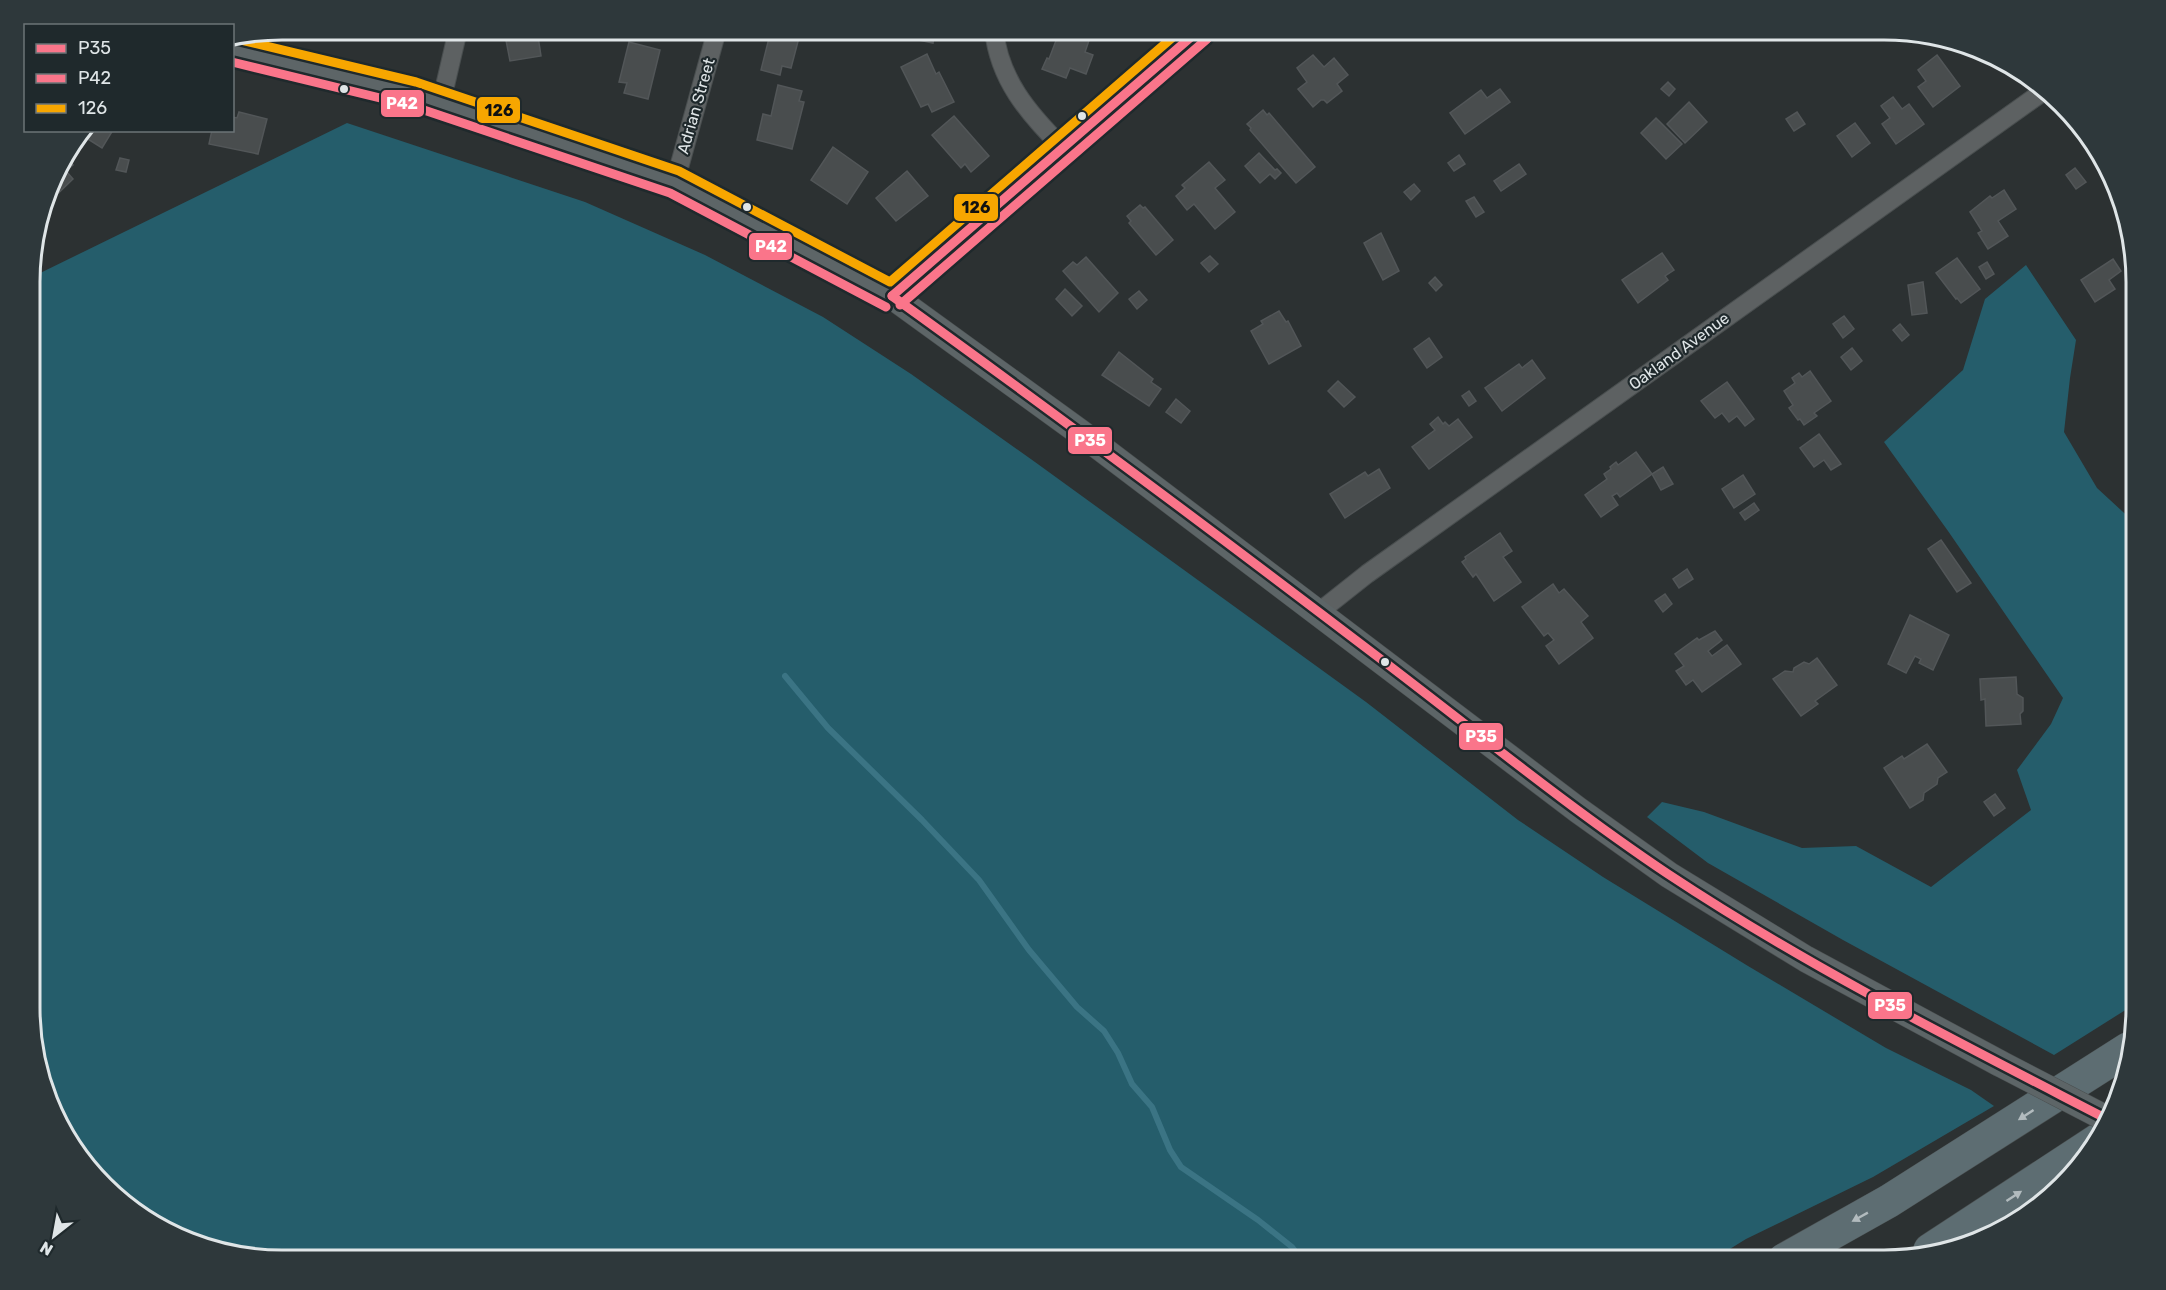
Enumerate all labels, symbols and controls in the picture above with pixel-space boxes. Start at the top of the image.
legend [24,24,234,132]
text: P35 [78,37,111,59]
street label: Adrian Street [673,56,719,156]
text: P42 [78,67,111,89]
unlabelled marker [338,83,350,95]
line badge: P42 [380,89,425,118]
text: P42 [386,94,418,113]
line badge: 126 [476,96,521,124]
text: 126 [78,97,107,119]
text: 126 [485,101,513,120]
unlabelled marker [1076,110,1088,122]
line badge: 126 [953,193,999,222]
text: 126 [962,198,990,217]
unlabelled marker [741,201,753,213]
line badge: P42 [748,232,793,261]
text: P42 [755,237,787,256]
street label: Oakland Avenue [1625,308,1733,394]
line badge: P35 [1067,426,1113,455]
text: P35 [1074,431,1106,450]
unlabelled marker [1379,656,1391,668]
line badge: P35 [1458,722,1504,751]
text: P35 [1465,727,1497,746]
line badge: P35 [1867,991,1913,1020]
text: P35 [1874,996,1906,1015]
one-way arrow [2018,1109,2034,1120]
one-way arrow [2006,1190,2022,1201]
north arrow [24,1206,84,1266]
one-way arrow [1851,1212,1868,1222]
text: N [37,1237,56,1260]

